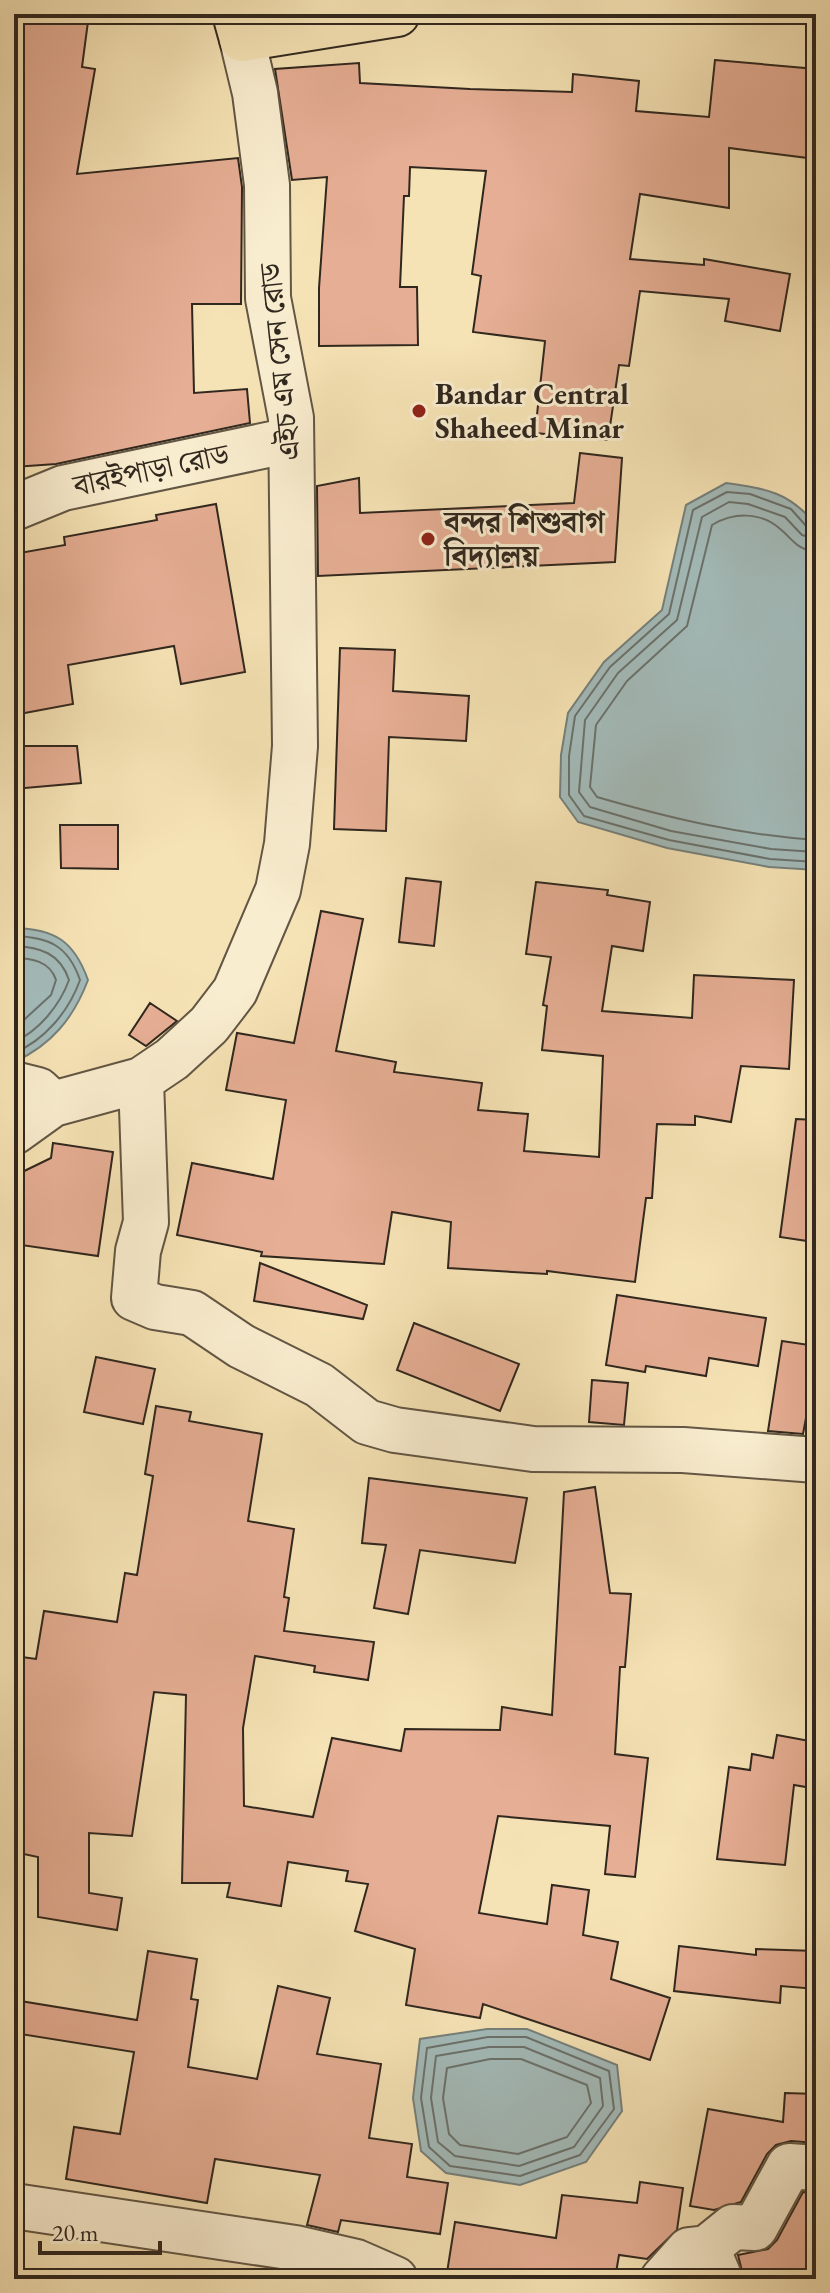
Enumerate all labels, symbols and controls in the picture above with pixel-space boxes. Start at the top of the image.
street label: এইচ এম সেন রোড [250,260,309,463]
place label: Bandar Central Shaheed Minar [435,374,629,447]
marker: Bandar Central Shaheed Minar [410,402,428,420]
street label: বারইপাড়া রোড [68,434,234,505]
place label: বন্দর শিশুবাগ বিদ্যালয় [442,502,606,575]
marker: বন্দর শিশুবাগ বিদ্যালয় [419,530,437,548]
scale bar [40,2205,160,2255]
text: 20 m [52,2217,99,2248]

